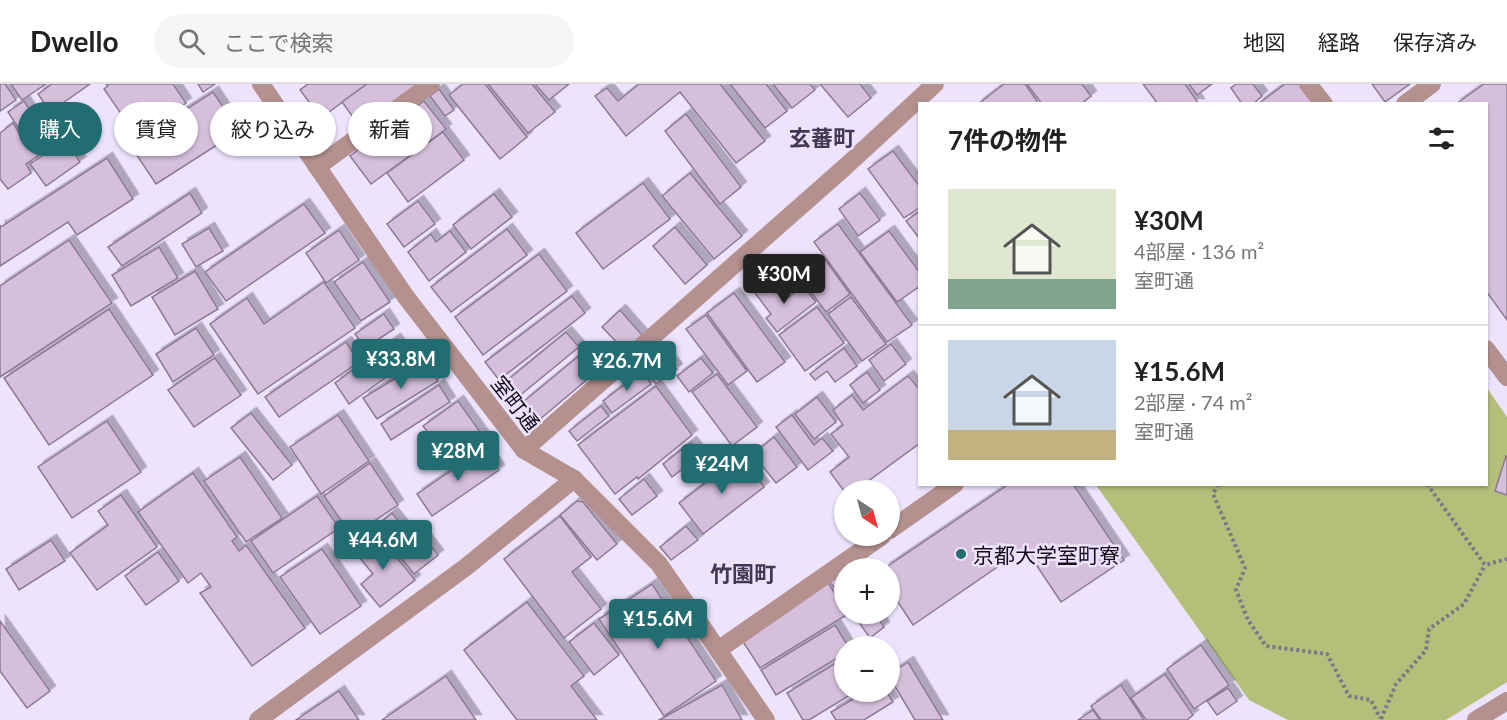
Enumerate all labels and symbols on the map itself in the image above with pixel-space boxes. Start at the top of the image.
district label: 玄蕃町 [789,124,855,151]
pin: ¥30M [748,254,820,305]
pin: ¥33.8M [352,339,450,390]
pin: ¥26.7M [578,341,676,392]
street label: 室町通 [487,370,545,436]
pin: ¥28M [422,431,494,482]
pin: ¥24M [686,444,758,495]
north arrow [834,480,900,546]
pin: ¥44.6M [334,520,432,571]
place label: 京都大学室町寮 [973,542,1120,567]
marker: 京都大学室町寮 [954,547,968,561]
district label: 竹園町 [710,560,776,587]
pin: ¥15.6M [609,599,707,650]

